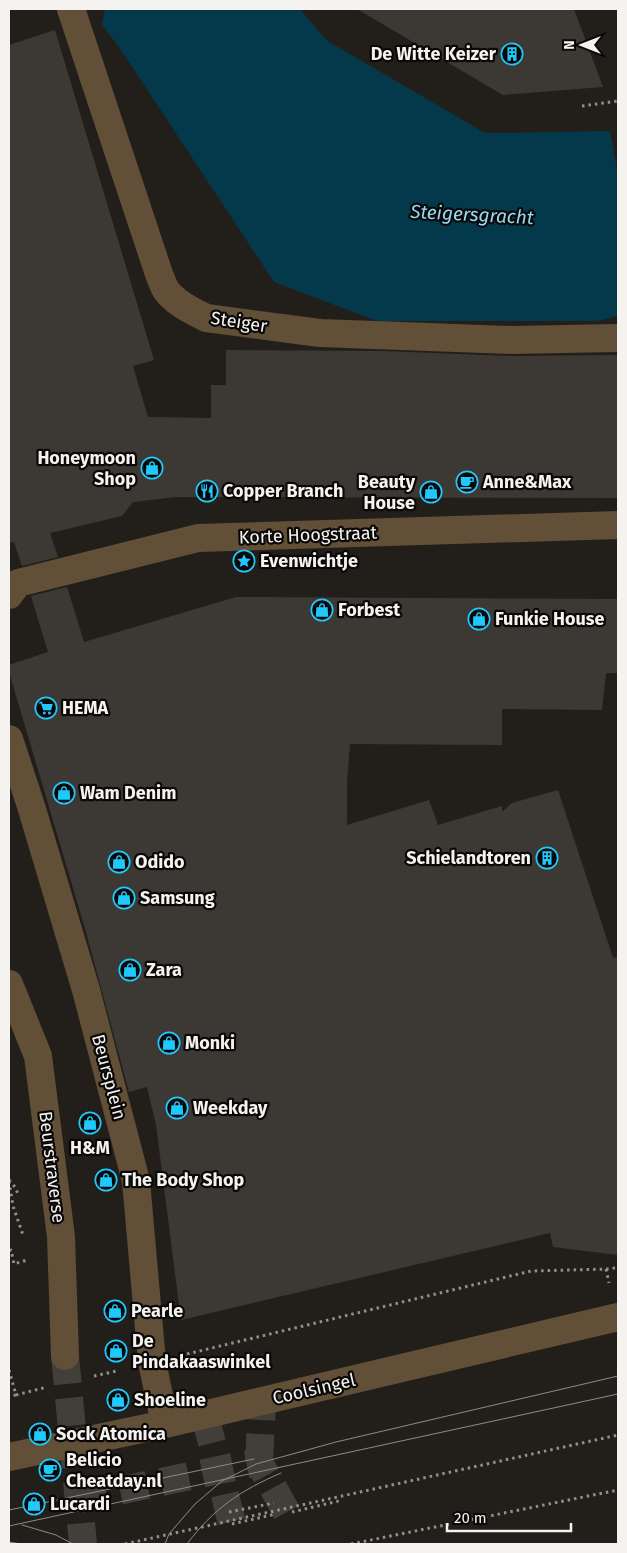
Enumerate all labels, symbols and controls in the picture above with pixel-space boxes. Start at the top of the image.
north arrow [557,20,607,70]
text: N [561,40,578,50]
building icon: De Witte Keizer [500,42,524,66]
place label: De Witte Keizer [371,43,497,65]
water label: Steigersgracht [409,200,535,229]
street label: Steiger [209,307,269,337]
place label: Honeymoon Shop [37,447,136,490]
shop icon: Honeymoon Shop [140,456,164,480]
cafe icon: Anne&Max [455,470,479,494]
place label: Beauty House [358,471,416,514]
place label: Anne&Max [482,471,572,493]
restaurant icon: Copper Branch [195,479,219,503]
place label: Copper Branch [223,480,343,502]
shop icon: Beauty House [419,480,443,504]
street label: Korte Hoogstraat [238,522,378,548]
place icon: Evenwichtje [232,549,256,573]
place label: Evenwichtje [260,550,358,572]
shop icon: Forbest [310,598,334,622]
place label: Forbest [338,599,401,621]
shop icon: Funkie House [467,607,491,631]
place label: Funkie House [495,608,605,630]
supermarket icon: HEMA [34,696,58,720]
place label: HEMA [62,697,109,719]
shop icon: Wam Denim [52,781,76,805]
place label: Wam Denim [80,782,176,804]
building icon: Schielandtoren [535,846,559,870]
place label: Schielandtoren [406,847,531,869]
shop icon: Odido [107,850,131,874]
place label: Odido [135,851,185,873]
shop icon: Samsung [112,886,136,910]
place label: Samsung [140,887,215,909]
shop icon: Zara [118,958,142,982]
place label: Zara [146,959,182,981]
shop icon: Monki [157,1031,181,1055]
street label: Beursplein [87,1032,131,1122]
place label: Monki [185,1032,235,1054]
shop icon: Weekday [165,1096,189,1120]
place label: Weekday [193,1097,268,1119]
street label: Beurstraverse [34,1110,70,1224]
shop icon: H&M [78,1111,102,1135]
place label: H&M [70,1137,110,1159]
shop icon: The Body Shop [94,1168,118,1192]
place label: The Body Shop [122,1169,245,1191]
shop icon: Pearle [103,1299,127,1323]
place label: Pearle [131,1300,183,1322]
place label: De Pindakaaswinkel [132,1330,271,1373]
shop icon: De Pindakaaswinkel [104,1339,128,1363]
street label: Coolsingel [270,1369,358,1409]
shop icon: Shoeline [106,1388,130,1412]
place label: Shoeline [134,1389,206,1411]
shop icon: Sock Atomica [28,1422,52,1446]
place label: Sock Atomica [56,1423,166,1445]
place label: Belicio Cheatday.nl [66,1449,163,1492]
cafe icon: Belicio Cheatday.nl [38,1458,62,1482]
shop icon: Lucardi [22,1492,46,1516]
place label: Lucardi [50,1493,110,1515]
scale bar [447,1500,571,1532]
text: 20 m [454,1509,487,1527]

